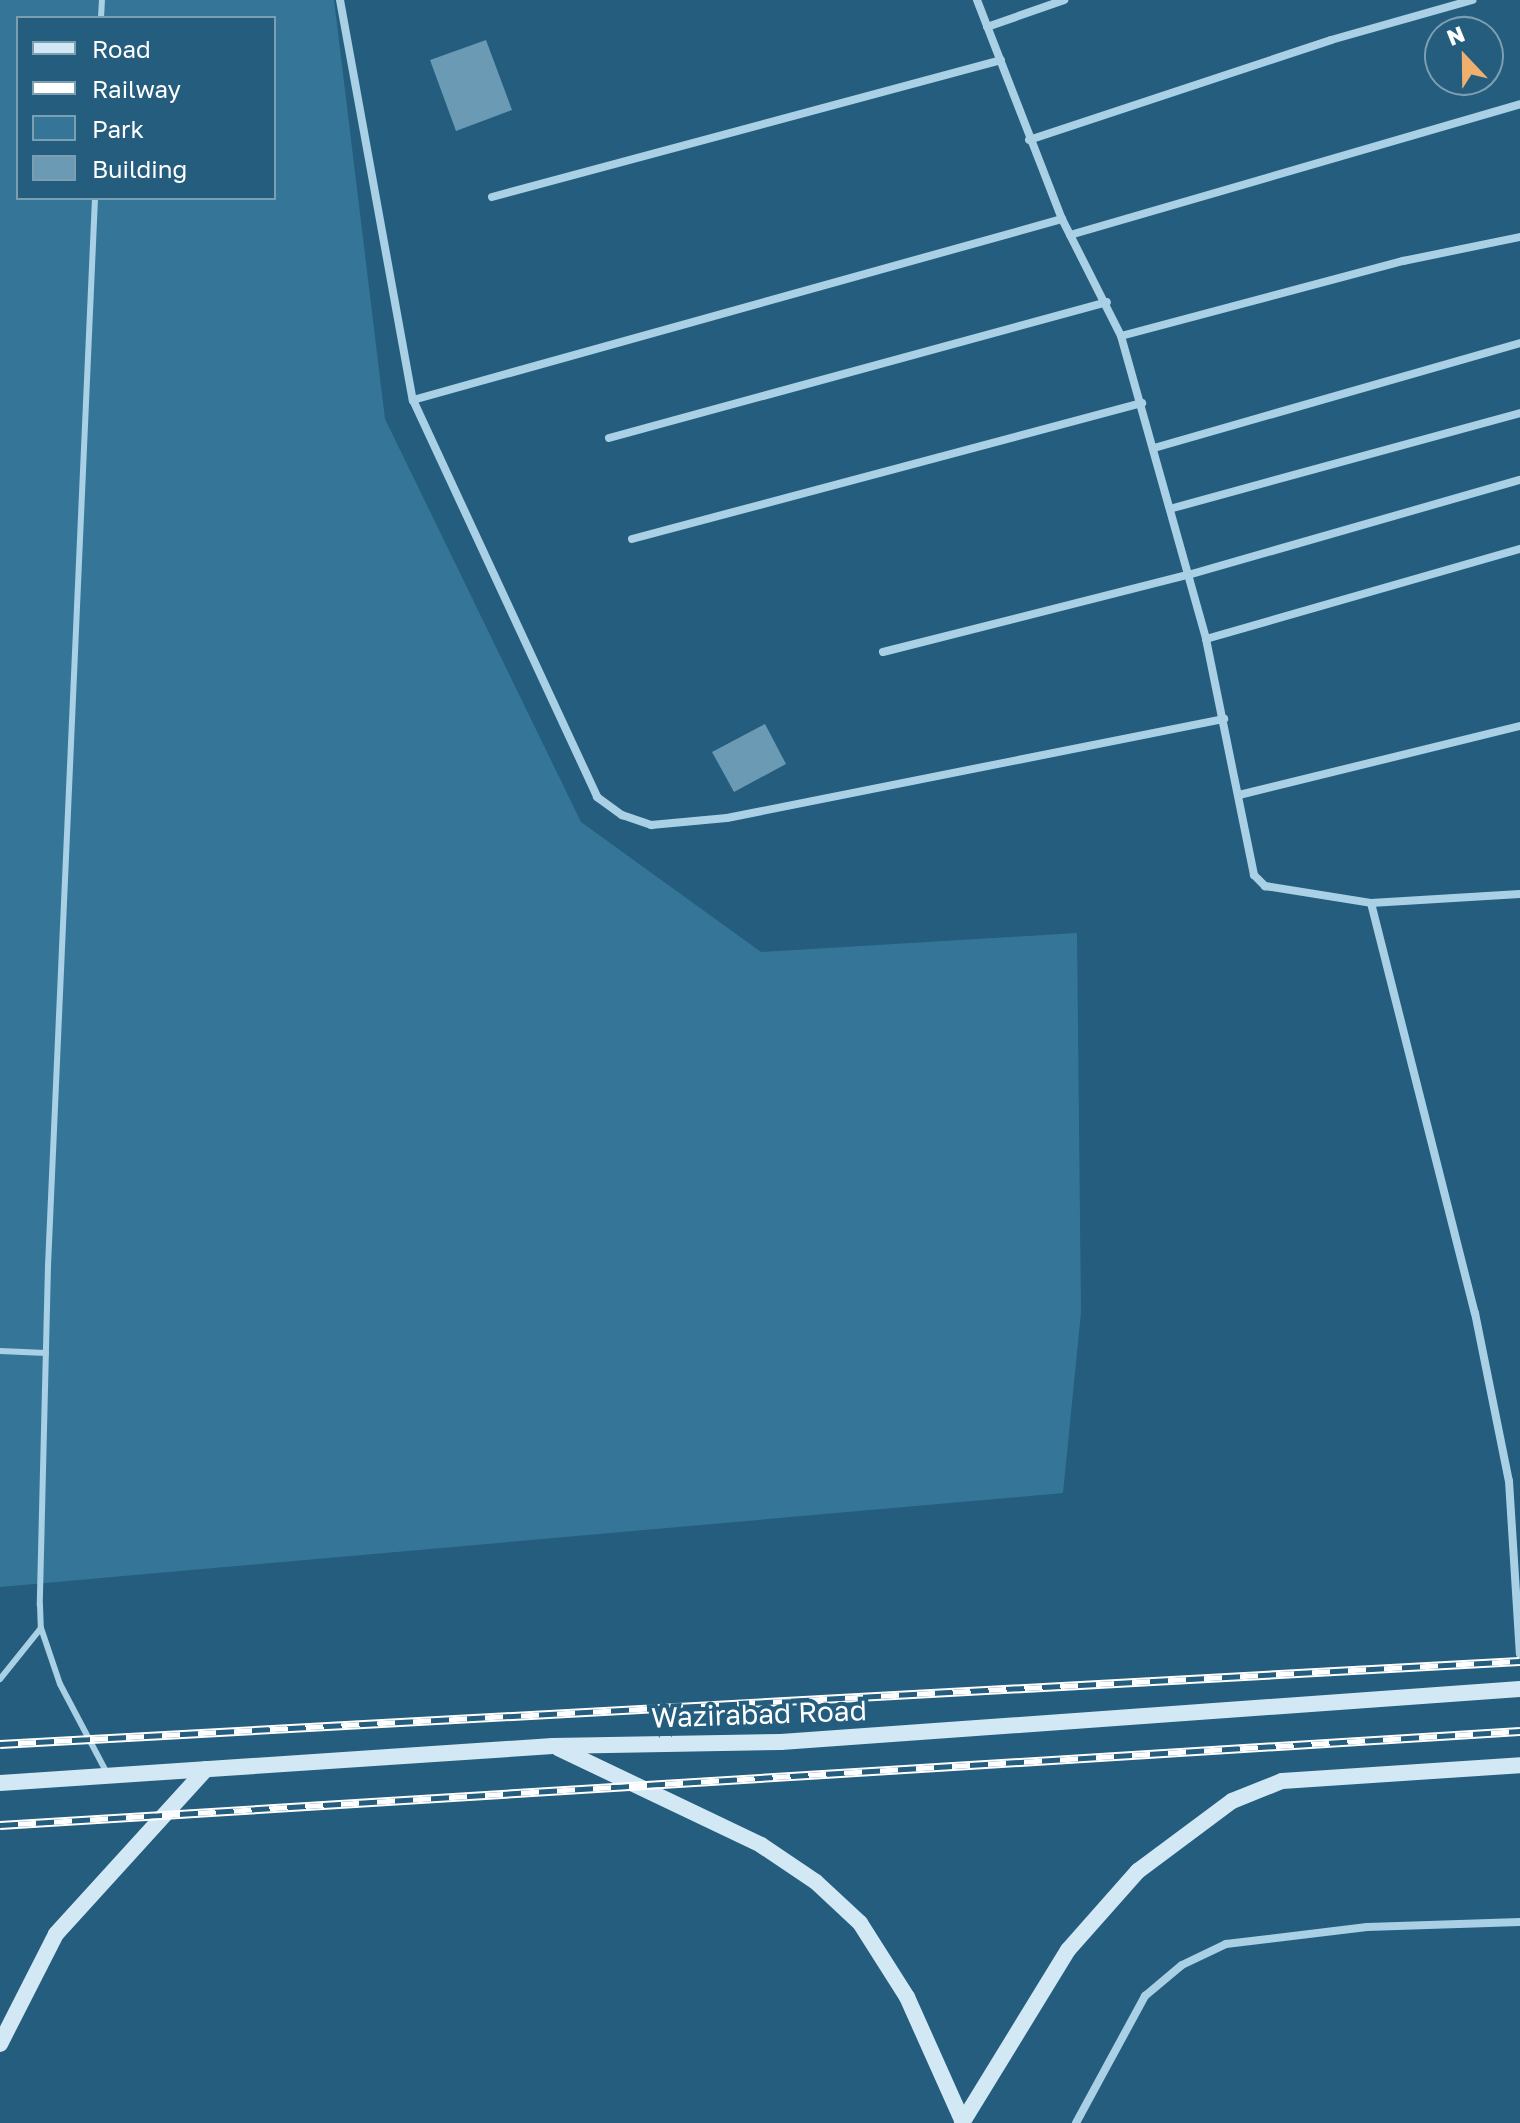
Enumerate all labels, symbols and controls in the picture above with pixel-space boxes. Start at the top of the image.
legend [16,16,276,200]
north arrow [1424,16,1504,96]
text: N [1443,19,1468,51]
text: Road [92,34,151,63]
text: Railway [92,74,181,103]
text: Park [92,114,144,143]
text: Building [92,154,187,183]
street label: Wazirabad Road [651,1693,867,1735]

